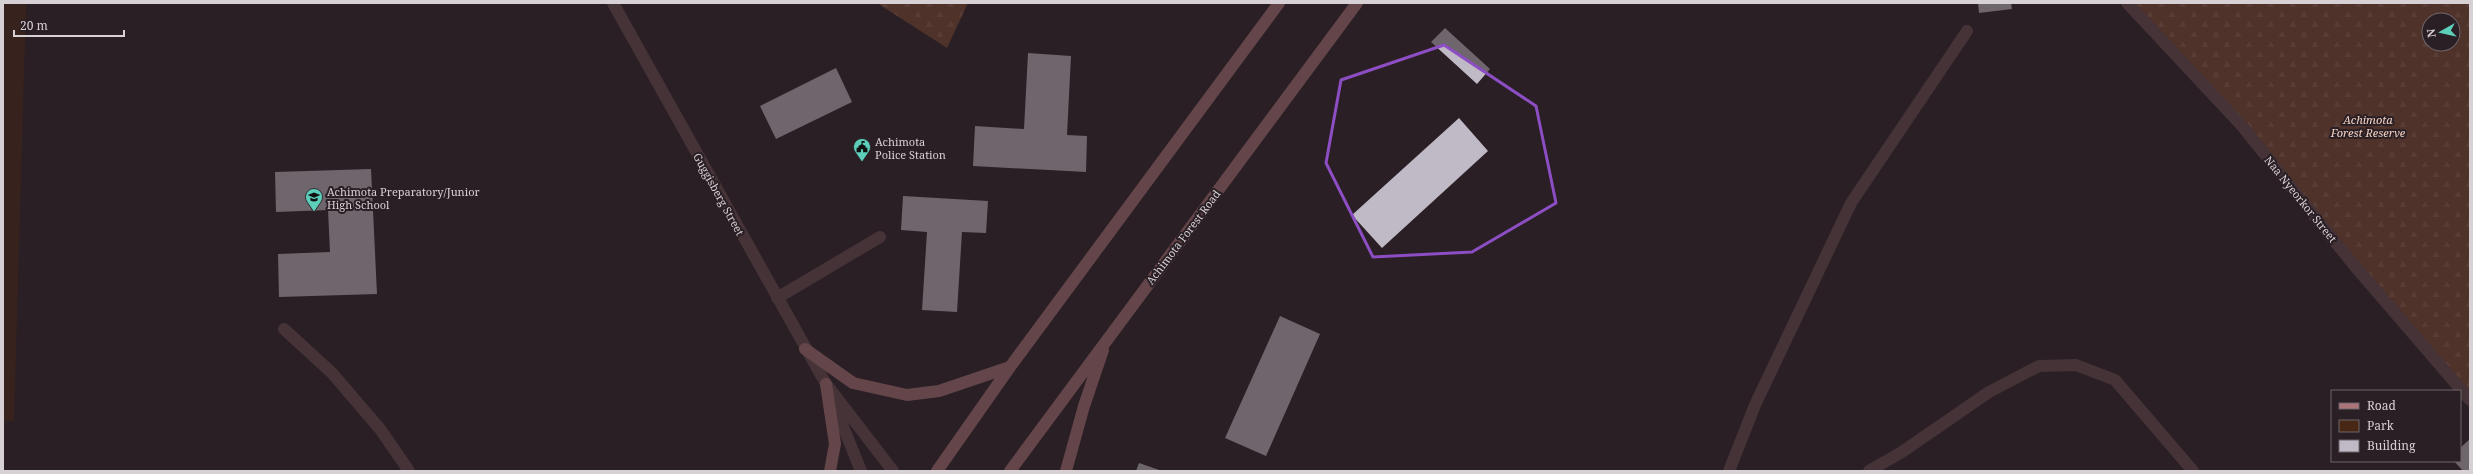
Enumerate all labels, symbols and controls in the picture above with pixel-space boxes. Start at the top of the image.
scale bar [14,12,124,38]
north arrow [2421,12,2461,52]
text: 20 m [20,17,48,34]
text: N [2423,28,2439,39]
park label: Achimota Forest Reserve [2330,112,2406,140]
place label: Achimota Police Station [875,134,946,162]
public building icon: Achimota Police Station [852,137,872,162]
street label: Guggisberg Street [690,150,748,238]
street label: Naa Nyeorkor Street [2262,153,2341,245]
place label: Achimota Preparatory/Junior High School [327,184,481,212]
street label: Achimota Forest Road [1142,186,1224,287]
school or university icon: Achimota Preparatory/Junior High School [304,187,324,212]
legend [2331,390,2461,462]
text: Road [2367,397,2397,414]
text: Park [2367,417,2395,434]
text: Building [2367,437,2416,454]

